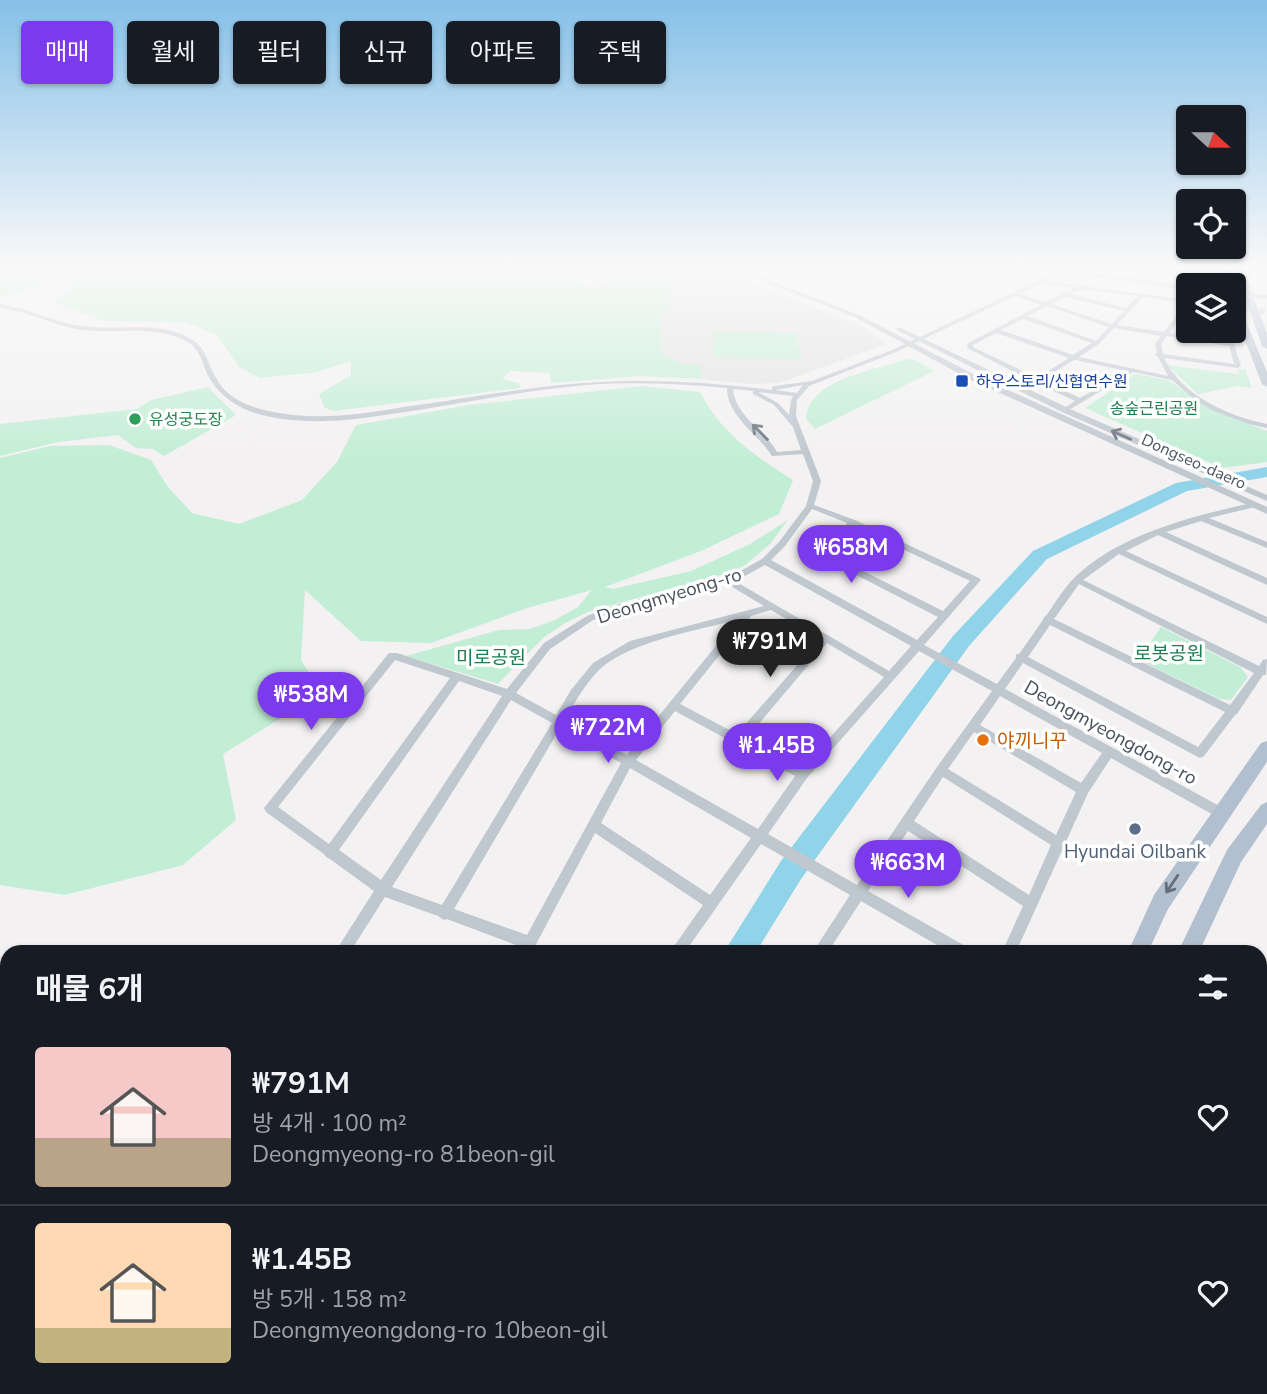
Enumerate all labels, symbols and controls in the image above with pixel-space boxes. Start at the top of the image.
chip: 매매 [21,21,113,84]
chip: 월세 [127,21,219,84]
chip: 필터 [233,21,326,84]
chip: 신규 [340,21,432,84]
chip: 아파트 [446,21,560,84]
chip: 주택 [574,21,666,84]
north arrow [1176,105,1246,175]
map controls [1176,105,1246,343]
button: locate [1176,189,1246,259]
button: layers [1176,273,1246,343]
place label: 하우스토리/신협연수원 [976,371,1128,393]
marker: 하우스토리/신협연수원 [954,373,970,389]
park label: 송숲근린공원 [1110,398,1198,420]
place label: 유성궁도장 [149,409,223,431]
marker: 유성궁도장 [127,411,143,427]
one-way arrow [752,424,769,441]
one-way arrow [1111,428,1132,441]
street label: Dongseo-daero [1138,429,1250,495]
pin: ₩658M [802,526,900,585]
text: ₩658M [813,532,889,563]
street label: Deongmyeong-ro [594,562,745,630]
pin: ₩791M [721,620,819,679]
text: ₩791M [732,626,808,657]
park label: 로봇공원 [1134,641,1204,667]
park label: 미로공원 [456,645,526,671]
pin: ₩538M [262,672,360,732]
street label: Deongmyeongdong-ro [1019,674,1202,791]
text: ₩538M [273,679,349,710]
pin: ₩722M [559,706,657,765]
text: ₩722M [570,712,646,743]
pin: ₩1.45B [720,724,834,783]
place label: 야끼니꾸 [997,728,1067,754]
text: ₩1.45B [739,730,815,761]
marker: 야끼니꾸 [975,732,991,748]
marker: Hyundai Oilbank [1127,821,1143,837]
place label: Hyundai Oilbank [1064,839,1207,865]
pin: ₩663M [859,841,957,900]
text: ₩663M [870,847,946,878]
one-way arrow [1165,874,1180,893]
icon: filters [1194,968,1232,1006]
text: 매물 6개 [35,969,144,1010]
text: ₩791M [252,1063,350,1104]
icon: home [91,1075,175,1159]
icon: heart [1194,1098,1232,1136]
text: 방 4개 · 100 m² [252,1108,407,1139]
text: Deongmyeong-ro 81beon-gil [252,1139,555,1170]
text: ₩1.45B [252,1239,352,1280]
icon: home [91,1251,175,1335]
icon: heart [1194,1274,1232,1312]
text: 방 5개 · 158 m² [252,1284,407,1315]
text: Deongmyeongdong-ro 10beon-gil [252,1315,608,1346]

